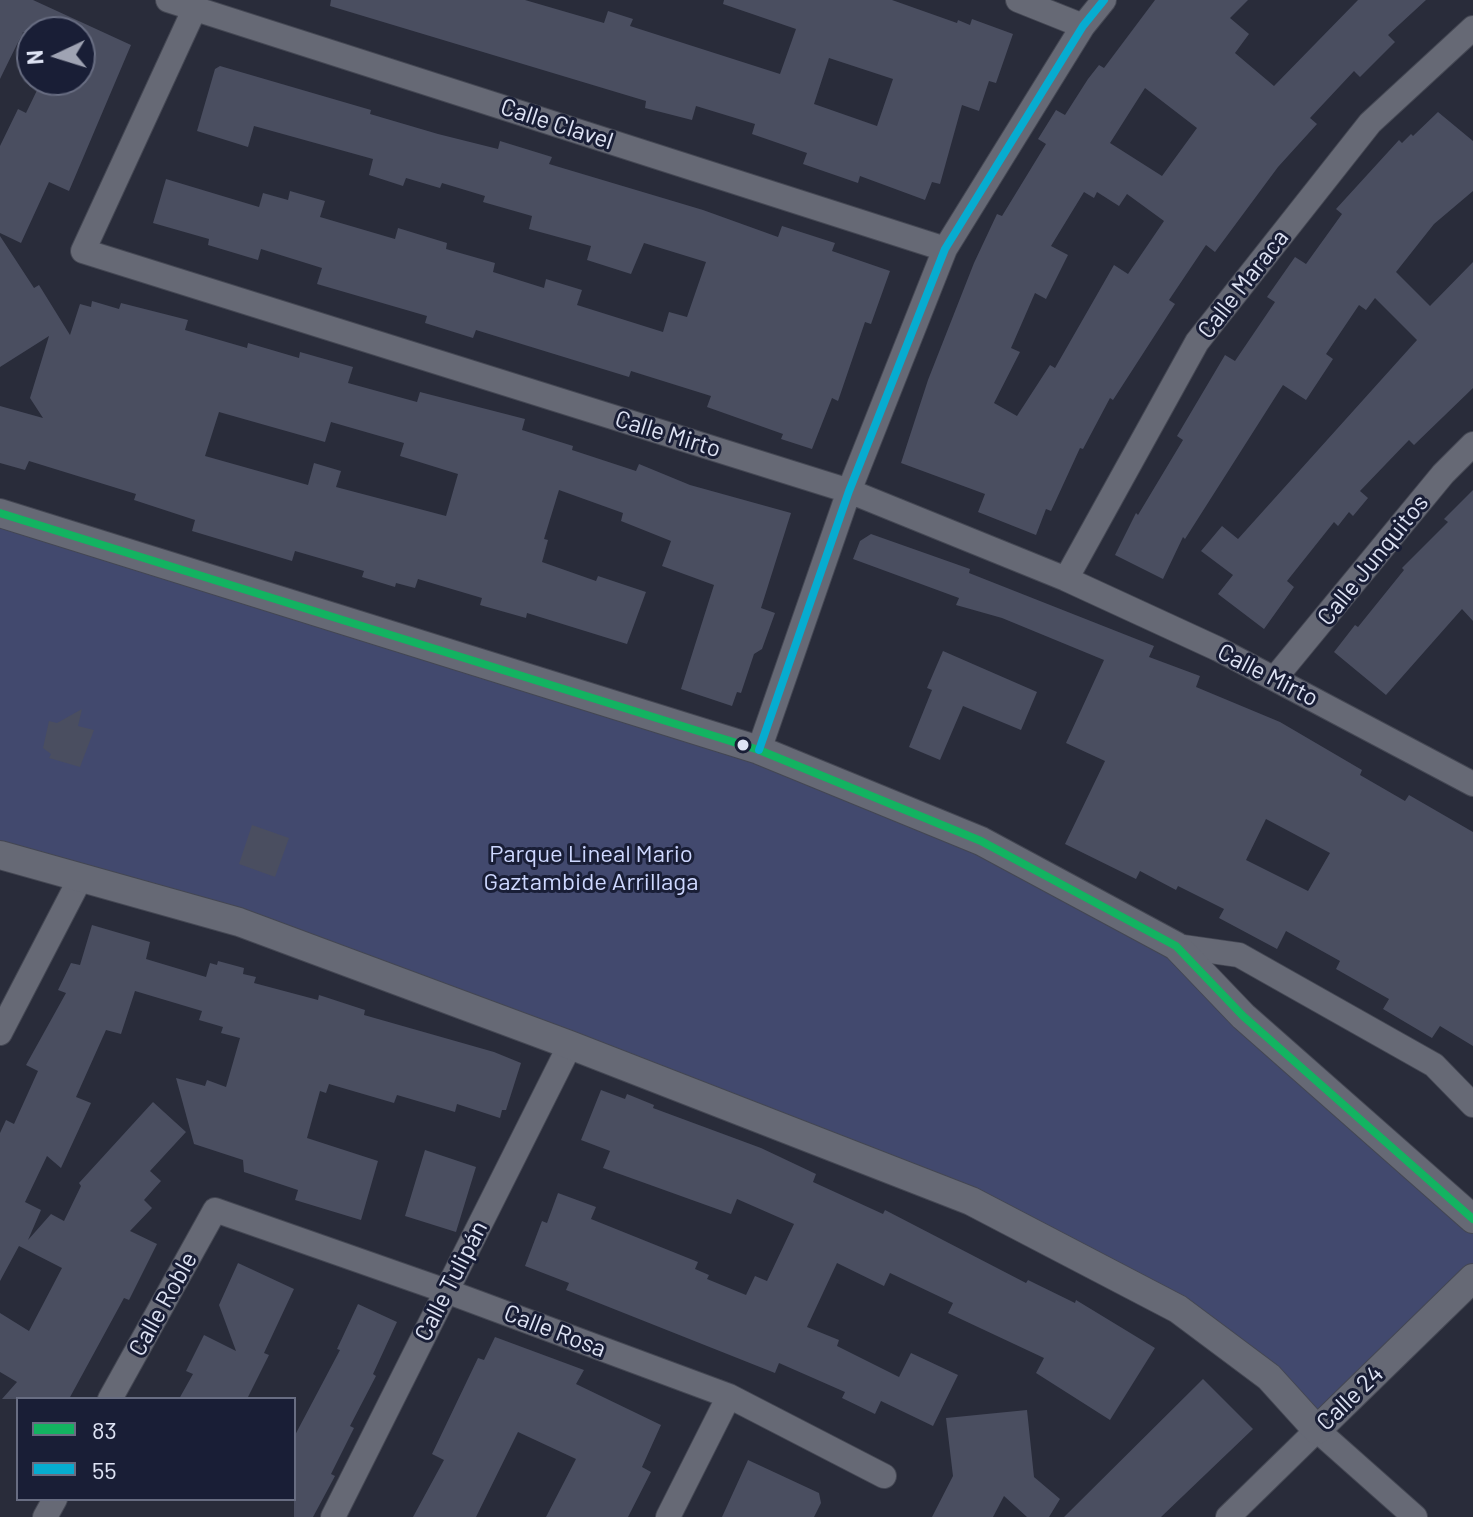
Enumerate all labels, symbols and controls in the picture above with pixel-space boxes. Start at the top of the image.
north arrow [16,16,96,96]
text: N [21,49,48,66]
street label: Calle Clavel [497,92,617,156]
street label: Calle Maraca [1192,224,1294,344]
street label: Calle Mirto [612,404,724,464]
street label: Calle Junquitos [1311,489,1435,631]
street label: Calle Mirto [1213,637,1323,713]
unlabelled marker [735,737,751,753]
park label: Parque Lineal Mario Gaztambide Arrillaga [484,840,698,896]
street label: Calle Tulipán [408,1216,494,1346]
street label: Calle Roble [123,1247,203,1361]
street label: Calle Rosa [500,1298,610,1364]
street label: Calle 24 [1311,1359,1389,1437]
legend [16,1397,296,1501]
text: 83 [92,1415,117,1444]
text: 55 [92,1455,117,1484]

